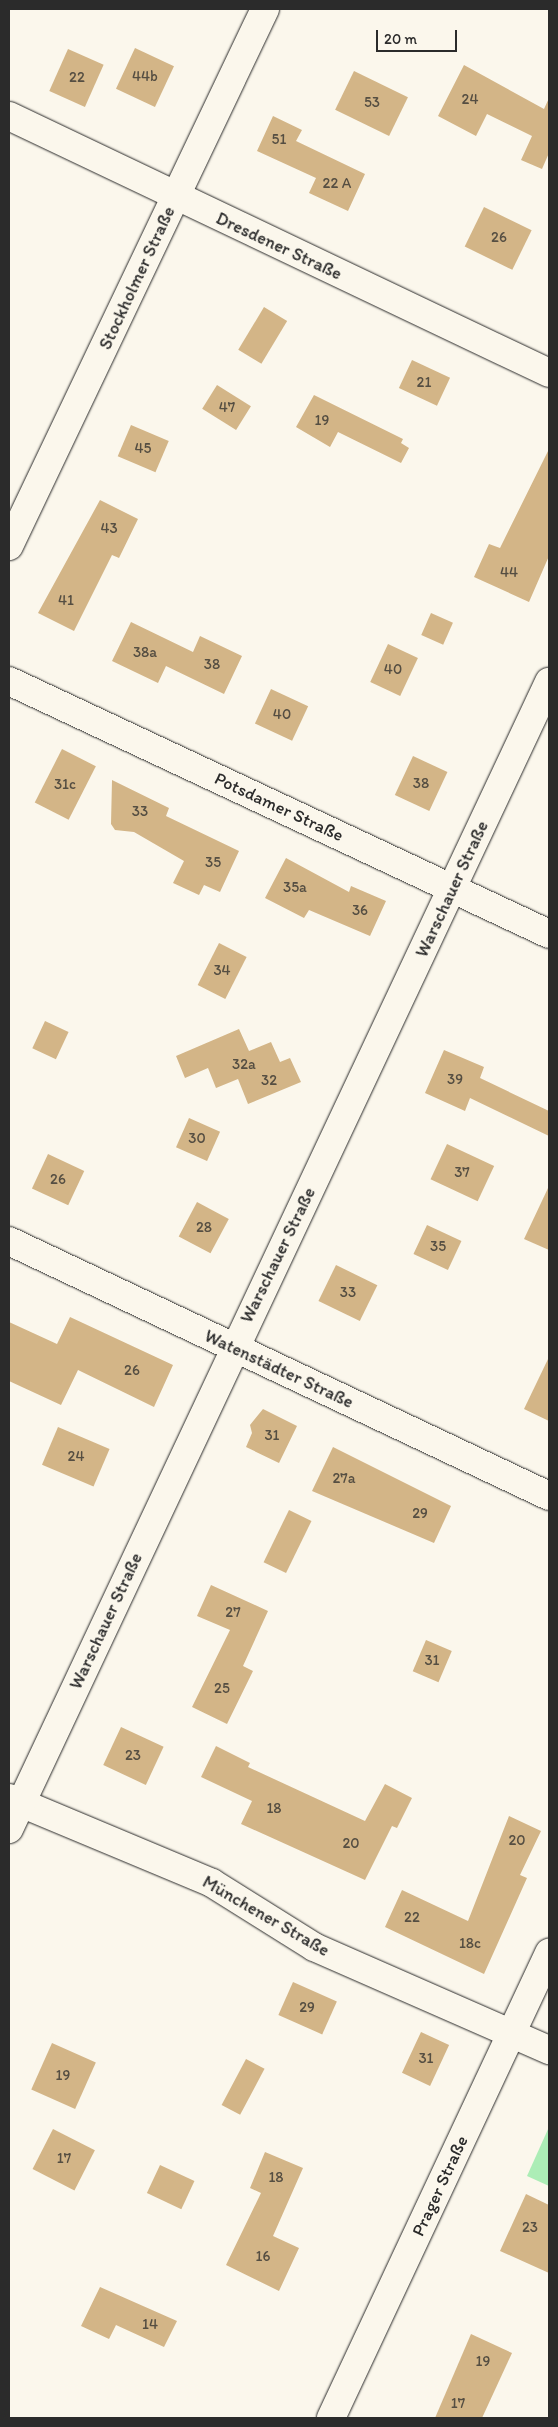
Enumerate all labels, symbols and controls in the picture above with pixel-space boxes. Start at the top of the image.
scale bar [378,20,459,52]
text: 20 m [384,30,417,48]
house number: 44b [132,68,158,86]
house number: 22 [69,69,85,87]
house number: 24 [462,91,478,109]
house number: 53 [364,94,380,112]
house number: 51 [272,131,286,149]
house number: 22 A [323,175,351,193]
street label: Stockholmer Straße [94,203,180,353]
street label: Dresdener Straße [213,207,345,285]
house number: 26 [491,229,507,247]
house number: 21 [417,374,431,392]
house number: 47 [219,399,235,417]
house number: 19 [315,412,329,430]
house number: 45 [135,440,151,458]
house number: 43 [100,520,118,538]
house number: 44 [500,564,518,582]
house number: 41 [58,592,74,610]
house number: 38a [133,644,157,662]
house number: 38 [204,656,220,674]
house number: 40 [384,661,402,679]
house number: 40 [273,706,291,724]
street label: Potsdamer Straße [211,768,347,846]
house number: 38 [413,775,429,793]
house number: 31c [54,776,76,794]
house number: 33 [132,803,148,821]
street label: Warschauer Straße [411,817,493,961]
house number: 35 [205,854,221,872]
house number: 35a [283,879,307,897]
house number: 36 [352,902,368,920]
house number: 34 [213,962,231,980]
house number: 32a [232,1056,256,1074]
house number: 39 [447,1071,463,1089]
house number: 32 [261,1072,277,1090]
house number: 30 [188,1130,206,1148]
house number: 37 [454,1164,470,1182]
house number: 26 [50,1171,66,1189]
street label: Warschauer Straße [236,1184,320,1326]
house number: 28 [196,1219,212,1237]
house number: 35 [430,1238,446,1256]
house number: 33 [340,1284,356,1302]
street label: Watenstädter Straße [201,1325,357,1413]
house number: 26 [124,1362,140,1380]
house number: 31 [264,1427,280,1445]
house number: 24 [68,1448,84,1466]
house number: 27a [332,1470,356,1488]
house number: 29 [412,1505,428,1523]
street label: Warschauer Straße [65,1549,147,1693]
house number: 27 [225,1604,241,1622]
house number: 31 [424,1652,440,1670]
house number: 25 [214,1680,230,1698]
house number: 23 [125,1747,141,1765]
house number: 18 [266,1800,282,1818]
house number: 20 [508,1832,526,1850]
house number: 20 [342,1835,360,1853]
street label: Münchener Straße [199,1871,333,1961]
house number: 22 [404,1909,420,1927]
house number: 18c [459,1935,481,1953]
house number: 29 [299,1999,315,2017]
house number: 31 [418,2050,434,2068]
house number: 19 [56,2067,70,2085]
street label: Prager Straße [407,2132,473,2240]
house number: 17 [57,2150,71,2168]
house number: 18 [268,2169,284,2187]
house number: 23 [522,2219,538,2237]
house number: 16 [256,2248,270,2266]
house number: 14 [142,2316,158,2334]
house number: 19 [476,2353,490,2371]
house number: 17 [451,2395,465,2413]

